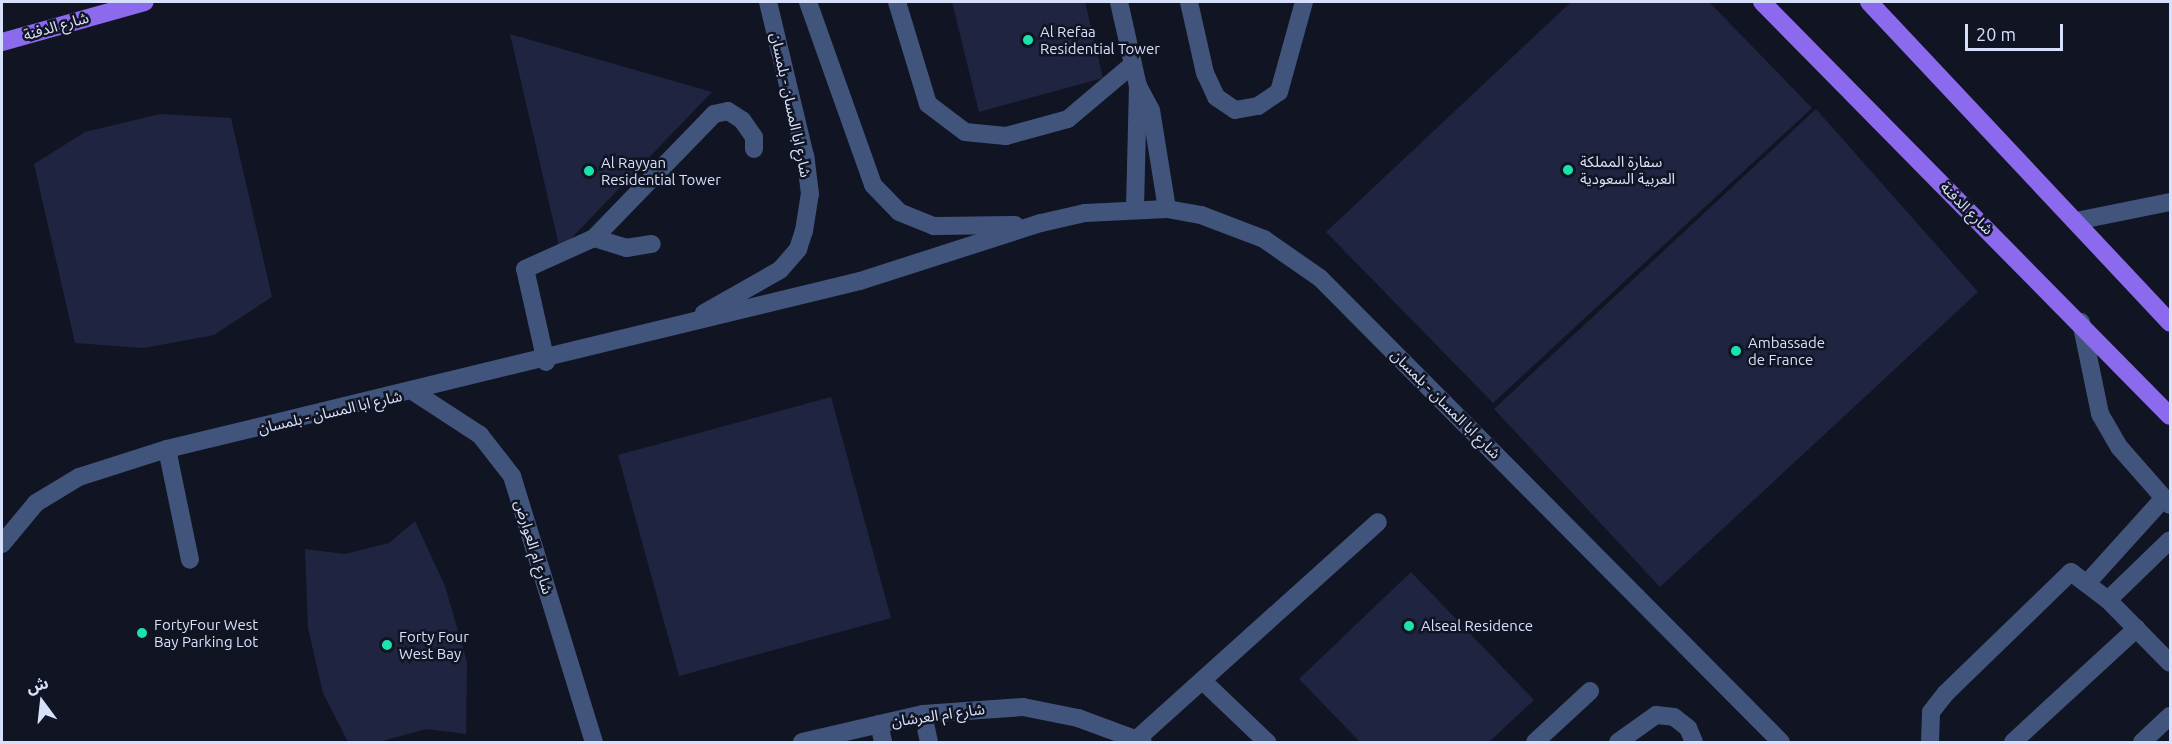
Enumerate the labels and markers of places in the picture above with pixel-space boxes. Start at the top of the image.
place label: Al Refaa Residential Tower [1040,22,1160,57]
marker: Al Refaa Residential Tower [1021,33,1035,47]
place label: سفارة المملكة العربية السعودية [1580,152,1675,187]
place label: Al Rayyan Residential Tower [601,153,721,188]
marker: سفارة المملكة العربية السعودية [1561,163,1575,177]
marker: Al Rayyan Residential Tower [582,164,596,178]
place label: Ambassade de France [1748,333,1825,368]
marker: Ambassade de France [1729,344,1743,358]
place label: FortyFour West Bay Parking Lot [154,615,258,650]
place label: Alseal Residence [1421,617,1533,635]
marker: Alseal Residence [1402,619,1416,633]
marker: FortyFour West Bay Parking Lot [135,626,149,640]
place label: Forty Four West Bay [399,627,469,662]
marker: Forty Four West Bay [380,638,394,652]

